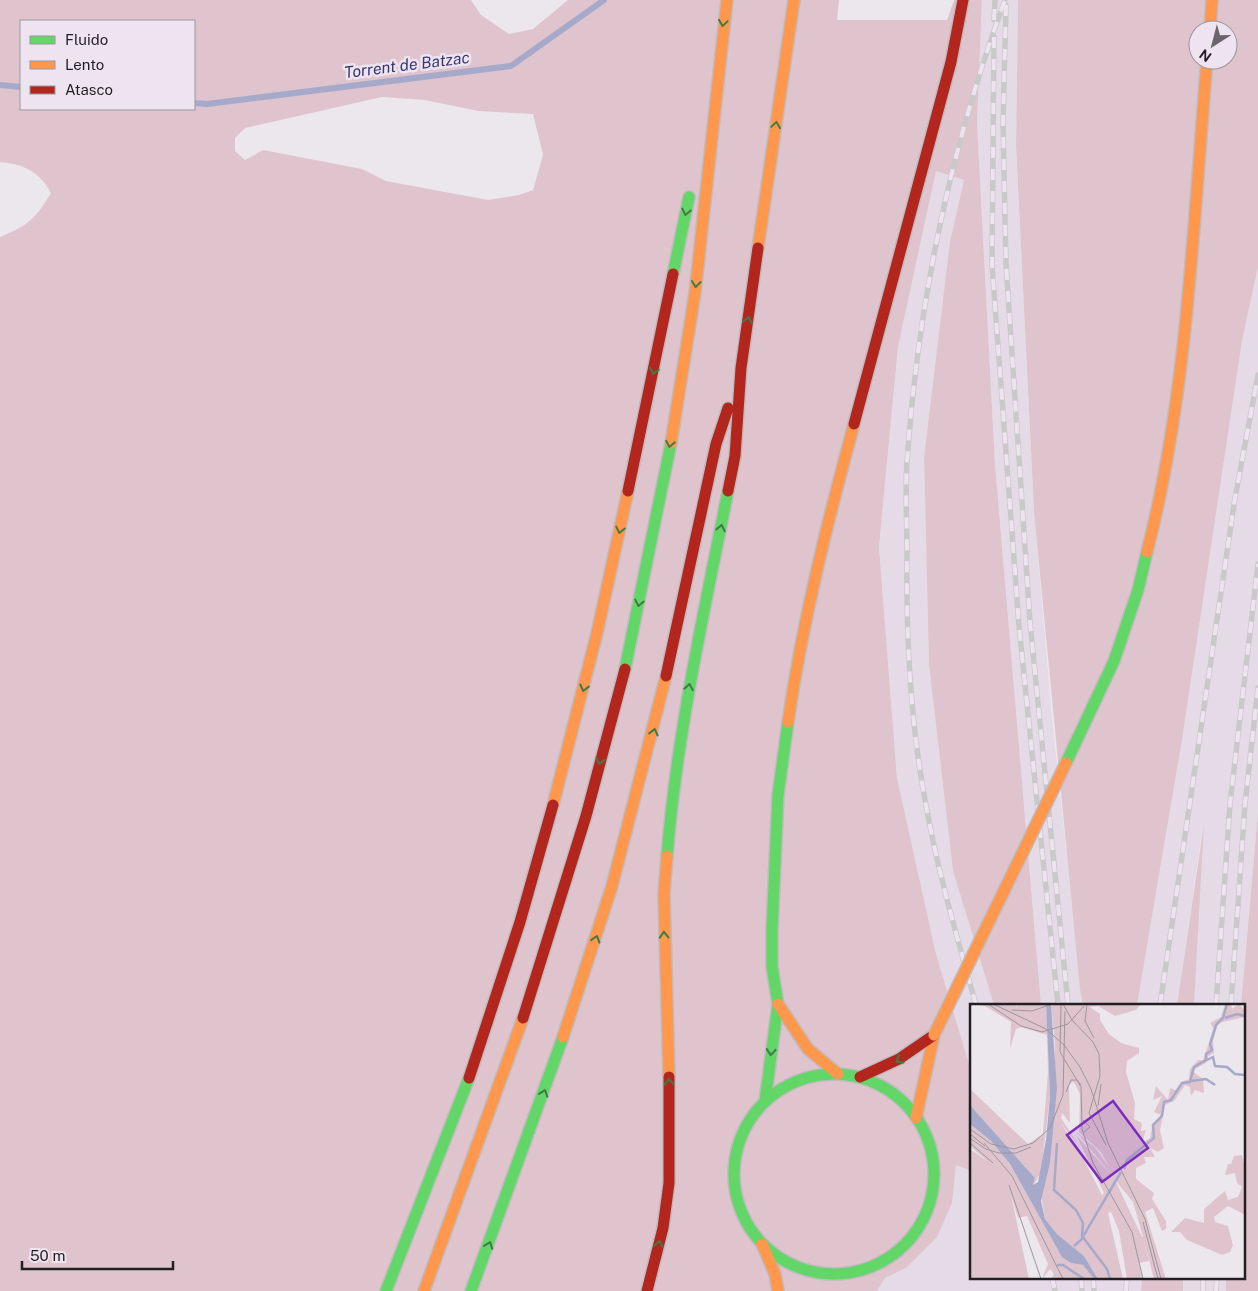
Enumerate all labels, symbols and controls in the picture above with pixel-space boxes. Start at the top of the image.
one-way arrow [719,19,729,28]
legend [20,20,195,110]
north arrow [1188,20,1238,70]
text: Fluido [65,31,108,48]
text: N [1196,46,1214,65]
water label: Torrent de Batzac [343,48,471,82]
text: Lento [65,56,104,73]
text: Atasco [65,81,113,98]
one-way arrow [771,121,781,129]
one-way arrow [681,207,692,216]
one-way arrow [690,280,701,288]
one-way arrow [742,316,753,324]
one-way arrow [649,367,660,375]
one-way arrow [665,440,675,448]
one-way arrow [715,523,726,532]
one-way arrow [616,526,626,534]
one-way arrow [634,599,644,608]
one-way arrow [683,683,694,691]
one-way arrow [579,684,590,693]
one-way arrow [648,728,658,736]
one-way arrow [596,757,606,765]
one-way arrow [659,931,669,939]
one-way arrow [590,935,600,943]
inset map [970,1004,1246,1278]
one-way arrow [766,1048,777,1056]
one-way arrow [896,1054,905,1064]
one-way arrow [664,1078,675,1086]
one-way arrow [538,1089,548,1097]
scale bar [22,1238,174,1270]
one-way arrow [653,1239,664,1248]
one-way arrow [483,1242,493,1250]
text: 50 m [30,1247,65,1264]

